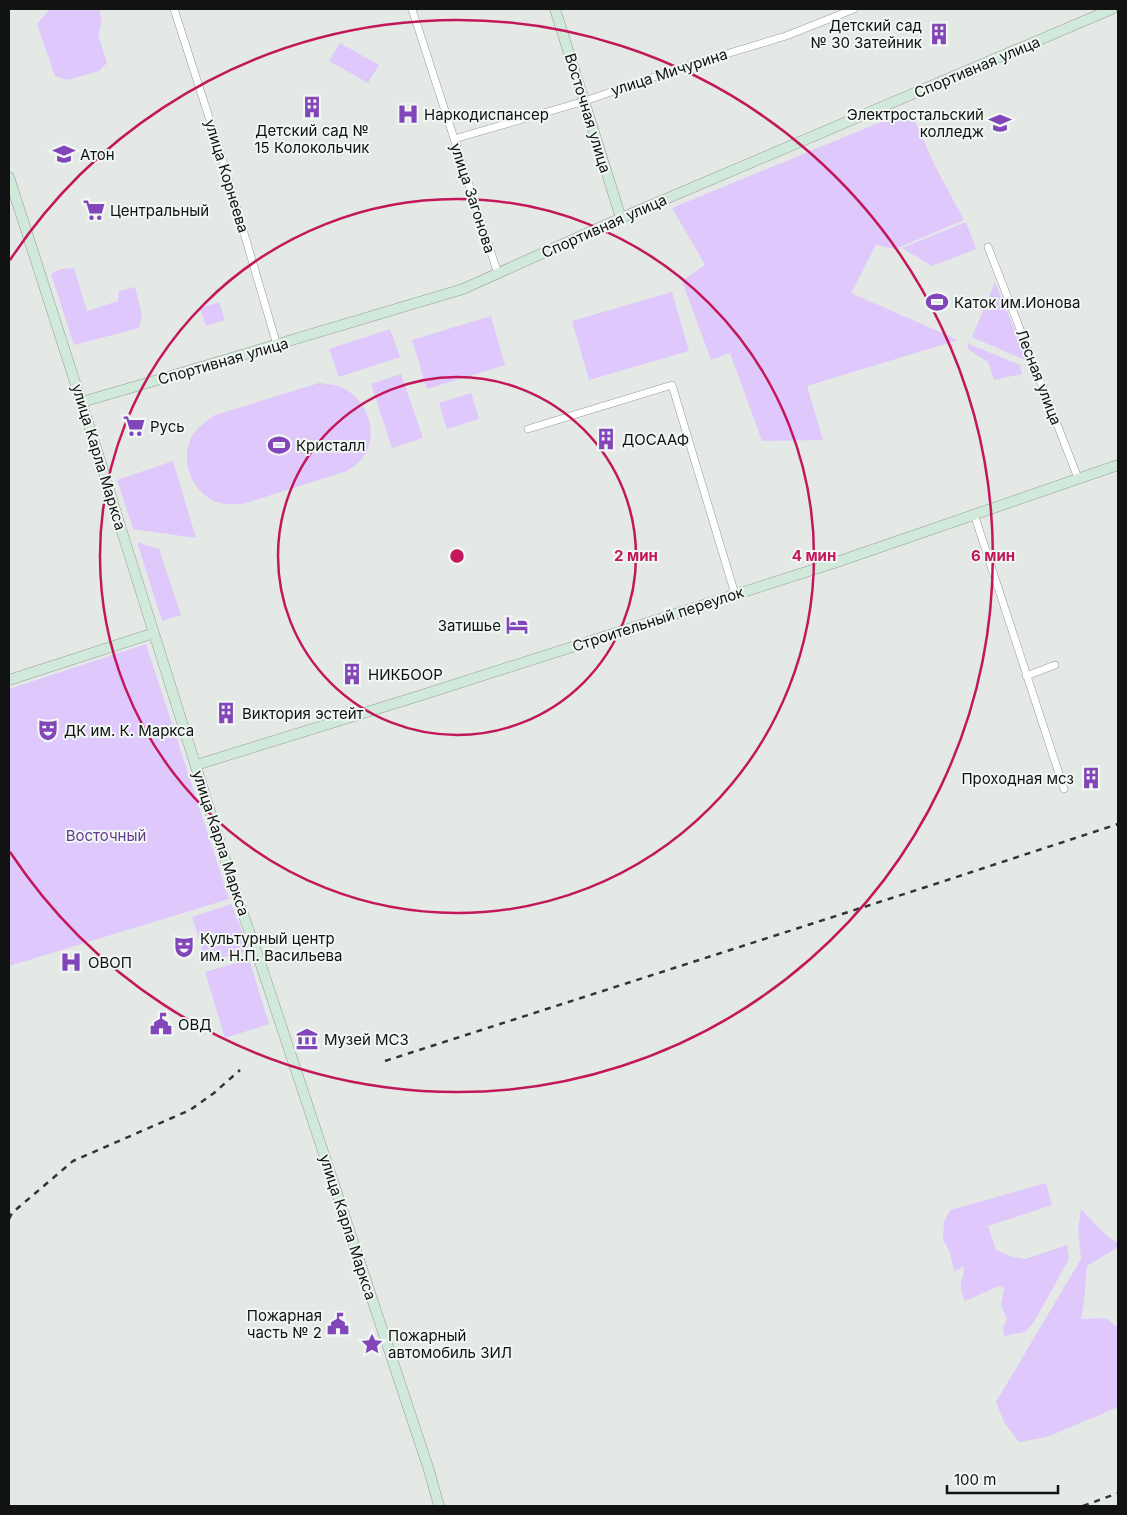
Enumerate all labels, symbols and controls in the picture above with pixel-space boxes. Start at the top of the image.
place label: Детский сад № 30 Затейник [811,16,922,52]
building icon: Детский сад № 30 Затейник [926,21,952,47]
street label: Спортивная улица [911,32,1043,102]
street label: улица Мичурина [608,44,730,100]
street label: Восточная улица [561,51,615,175]
building icon: Детский сад № 15 Колокольчик [299,94,325,120]
hospital icon: Наркодиспансер [395,101,421,127]
place label: Наркодиспансер [424,105,549,124]
place label: Электростальский колледж [847,105,984,141]
school or university icon: Электростальский колледж [987,110,1013,136]
street label: улица Корнеева [201,117,253,235]
place label: Детский сад № 15 Колокольчик [255,121,370,157]
school or university icon: Атон [51,141,77,167]
street label: улица Загонова [446,141,500,255]
place label: Атон [80,145,115,164]
street label: Спортивная улица [538,190,670,262]
supermarket icon: Центральный [81,197,107,223]
place label: Центральный [110,201,209,220]
sports icon: Каток им.Ионова [924,289,950,315]
place label: Каток им.Ионова [954,293,1080,312]
street label: Лесная улица [1012,326,1066,428]
street label: Спортивная улица [156,333,290,389]
street label: улица Карла Маркса [68,382,130,532]
supermarket icon: Русь [121,413,147,439]
place label: Русь [150,417,185,436]
building icon: ДОСААФ [593,426,619,452]
place label: ДОСААФ [622,430,689,449]
sports icon: Кристалл [266,432,292,458]
place label: Кристалл [296,436,365,455]
text: 2 мин [614,546,658,565]
text: 4 мин [792,546,836,565]
text: 6 мин [971,546,1015,565]
centre of rings [448,547,466,565]
street label: Строительный переулок [570,582,746,656]
hotel icon: Затишье [504,612,530,638]
place label: Затишье [438,616,501,635]
building icon: НИКБООР [339,661,365,687]
place label: НИКБООР [368,665,443,684]
building icon: Виктория эстейт [213,700,239,726]
place label: Виктория эстейт [242,704,364,723]
theatre icon: ДК им. К. Маркса [35,717,61,743]
place label: ДК им. К. Маркса [64,721,194,740]
building icon: Проходная мсз [1078,765,1104,791]
street label: улица Карла Маркса [188,768,254,918]
place label: Проходная мсз [961,769,1074,788]
park label: Восточный [66,826,146,845]
place label: Культурный центр им. Н.П. Васильева [200,929,342,965]
theatre icon: Культурный центр им. Н.П. Васильева [171,934,197,960]
hospital icon: ОВОП [58,949,84,975]
place label: ОВОП [88,953,132,972]
public building icon: ОВД [148,1011,174,1037]
place label: ОВД [178,1015,212,1034]
museum icon: Музей МСЗ [294,1026,320,1052]
place label: Музей МСЗ [324,1030,409,1049]
street label: улица Карла Маркса [315,1152,381,1302]
place label: Пожарная часть № 2 [247,1306,322,1342]
public building icon: Пожарная часть № 2 [325,1311,351,1337]
place label: Пожарный автомобиль ЗИЛ [388,1326,512,1362]
place icon: Пожарный автомобиль ЗИЛ [359,1331,385,1357]
scale bar [947,1462,1058,1494]
text: 100 m [954,1470,996,1489]

